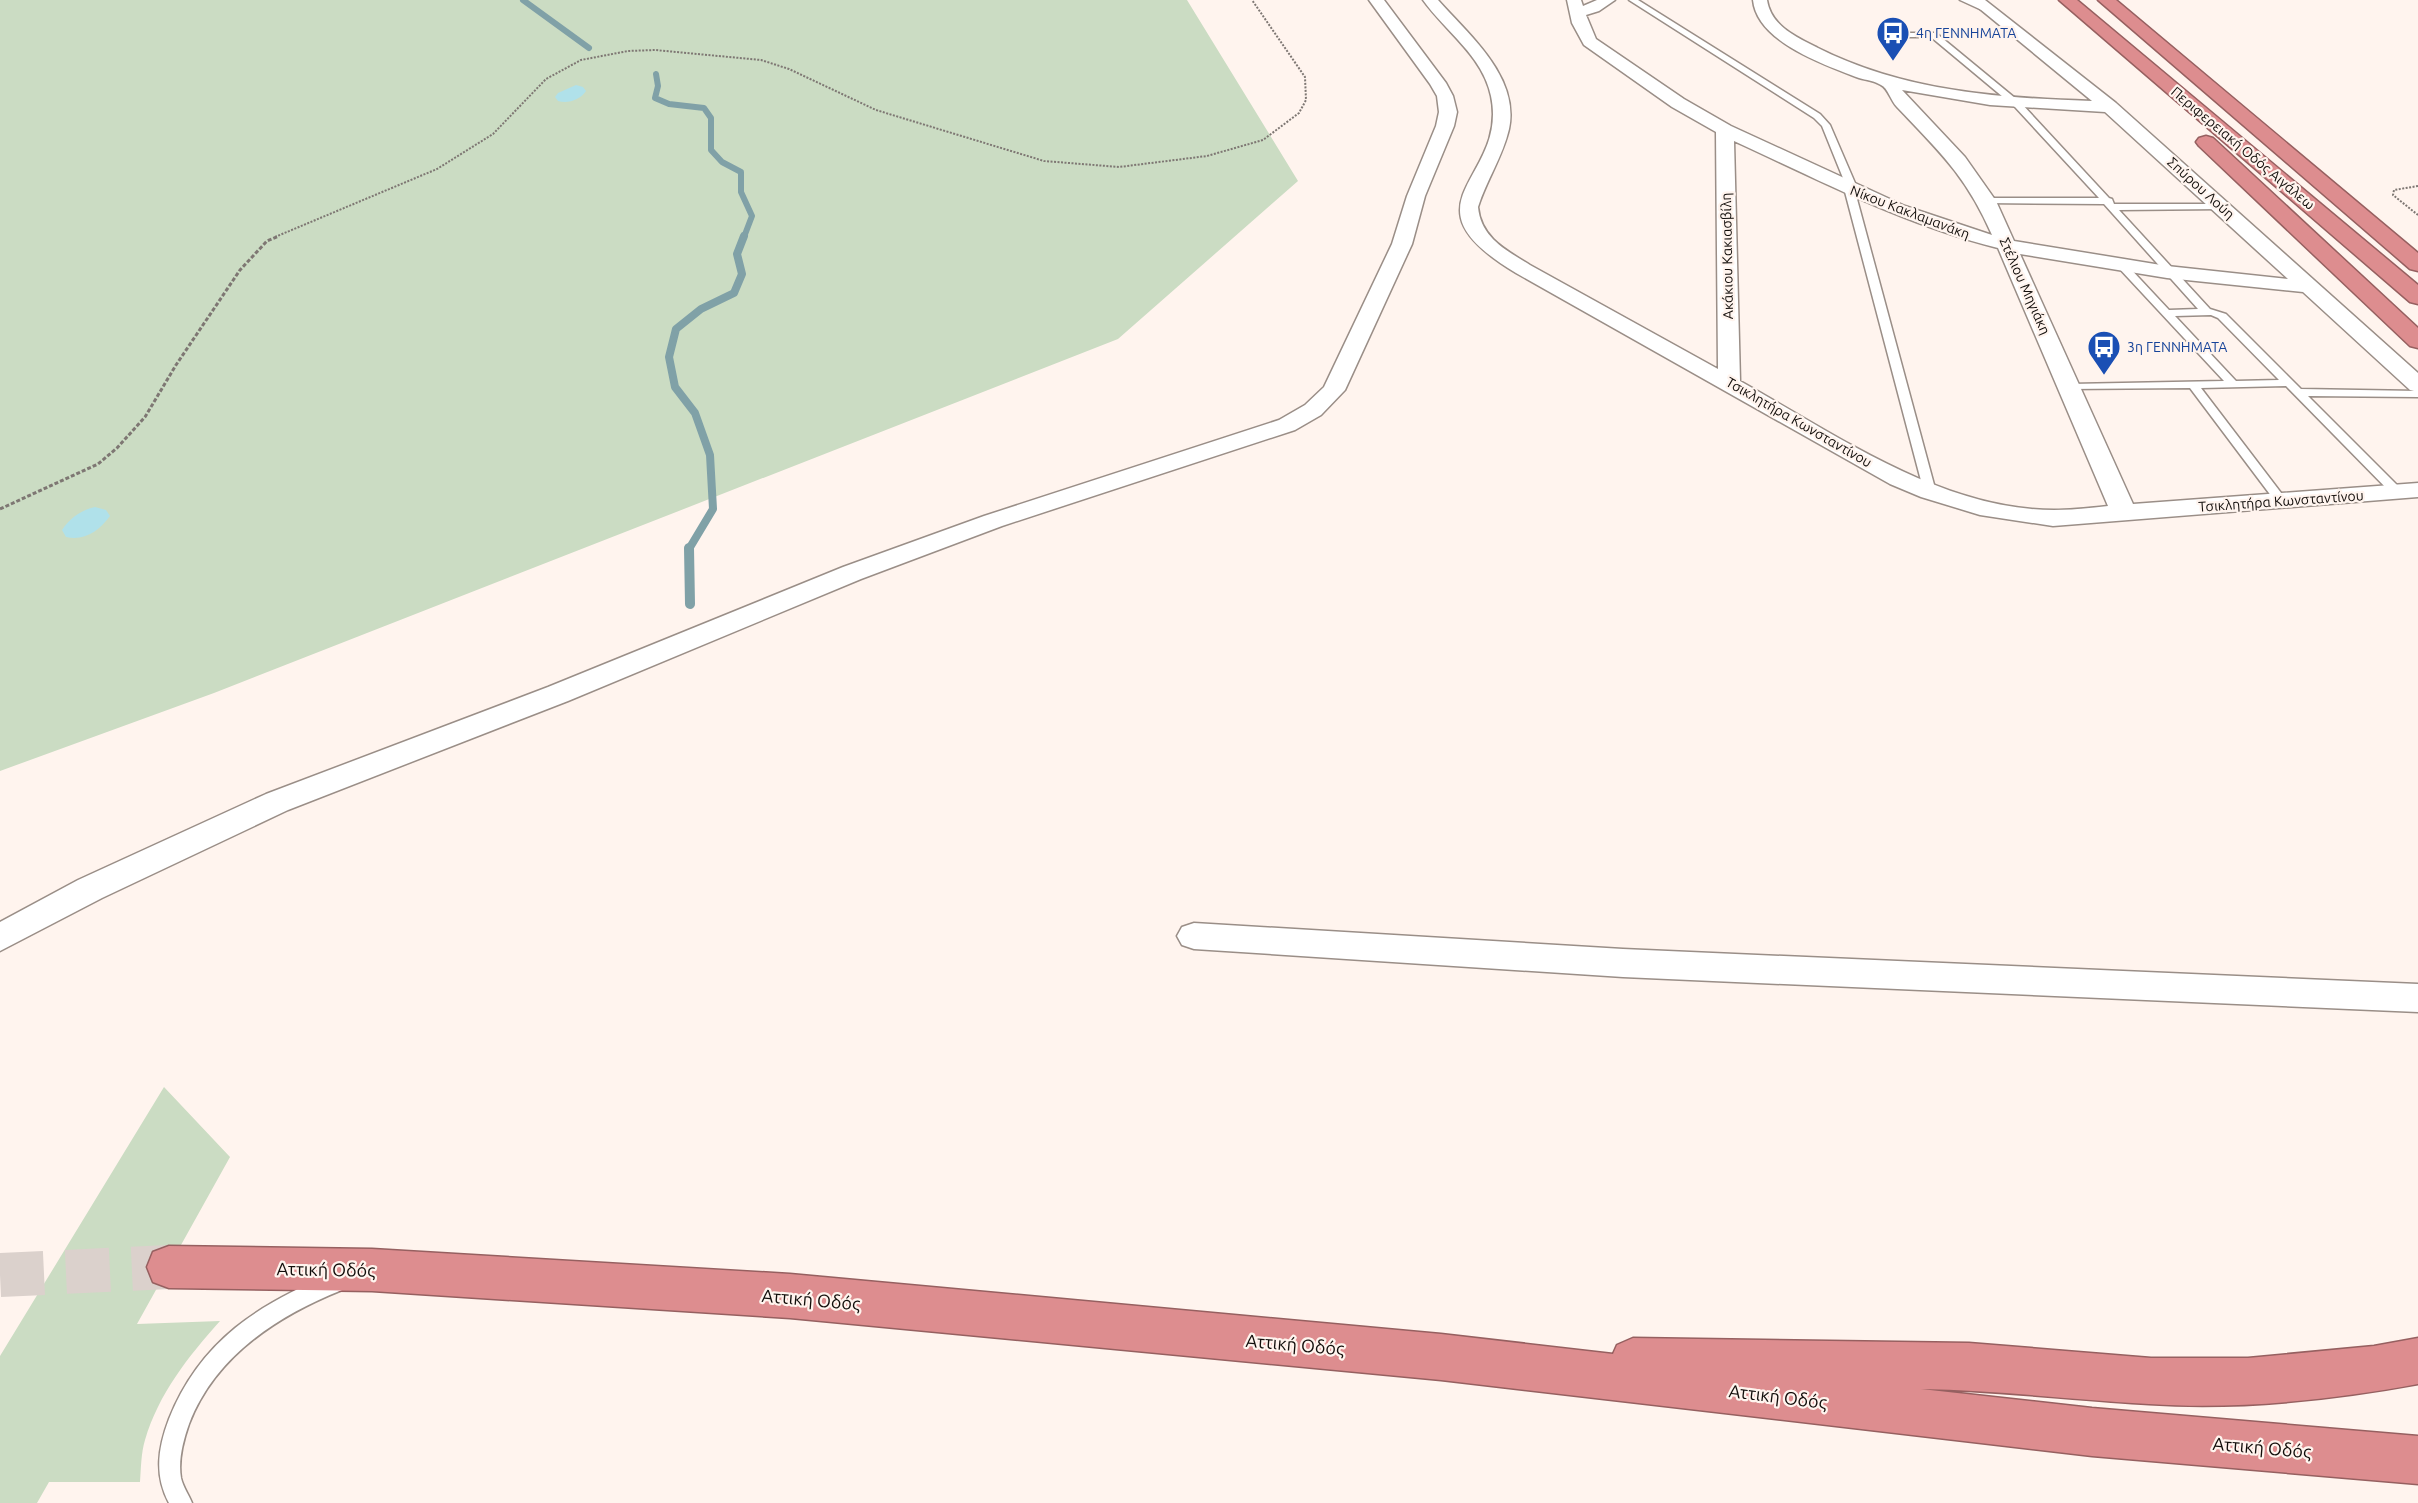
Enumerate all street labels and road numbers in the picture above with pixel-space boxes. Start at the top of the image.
street label: Περιφερειακή Οδός Αιγάλεω [2168,83,2318,213]
street label: Σπύρου Λούη [2164,154,2238,222]
street label: Νίκου Κακλαμανάκη [1848,182,1972,242]
street label: Ακάκιου Κακιασβίλη [1718,193,1736,319]
street label: Στέλιου Μηγιάκη [1996,235,2054,337]
street label: Τσικλητήρα Κωνσταντίνου [1723,374,1875,470]
street label: Τσικλητήρα Κωνσταντίνου [2198,487,2364,515]
street label: Αττική Οδός [276,1258,376,1281]
street label: Αττική Οδός [761,1285,861,1314]
street label: Αττική Οδός [1245,1330,1345,1359]
street label: Αττική Οδός [1728,1380,1828,1413]
street label: Αττική Οδός [2212,1433,2312,1462]

